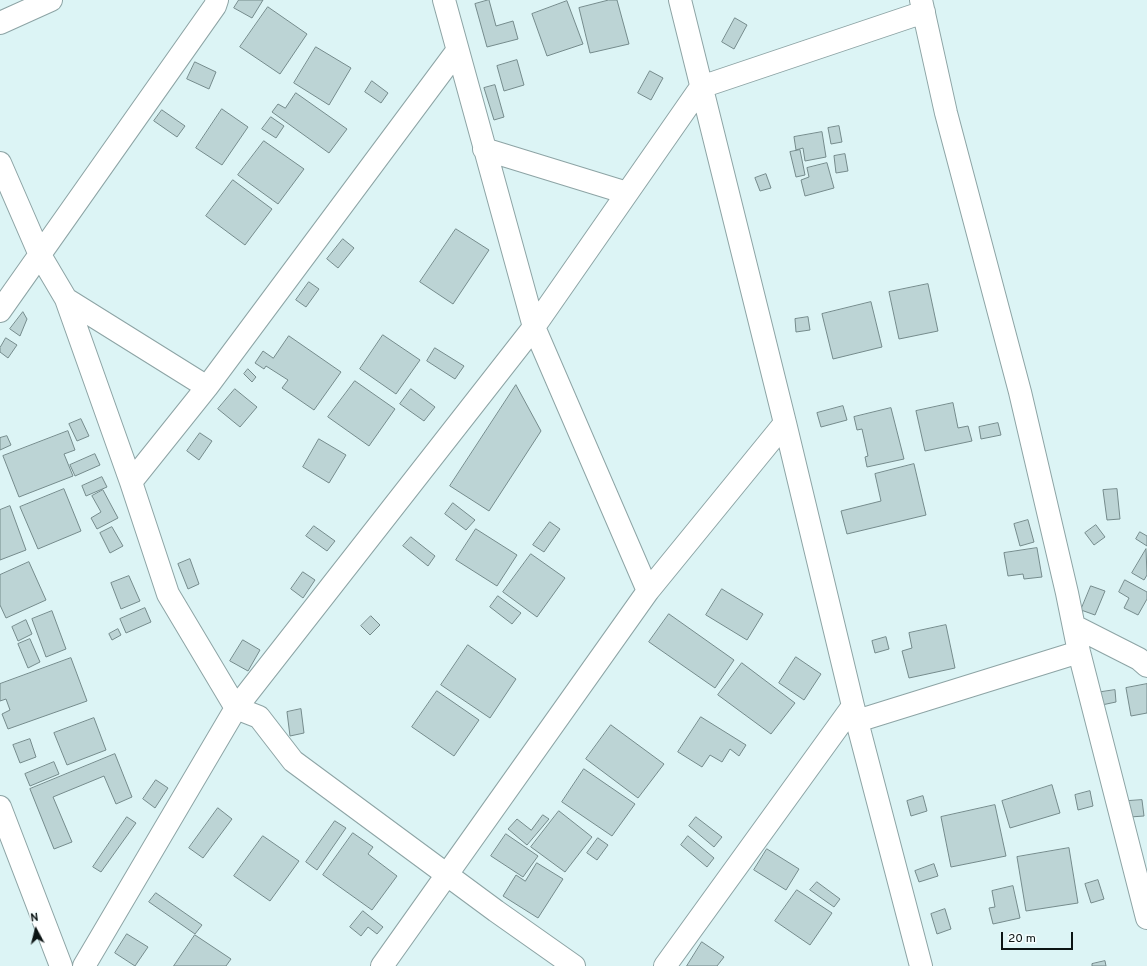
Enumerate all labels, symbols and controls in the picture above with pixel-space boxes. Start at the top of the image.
north arrow [16,910,56,950]
text: N [30,911,39,926]
scale bar [1003,924,1075,950]
text: 20 m [1008,931,1036,947]

